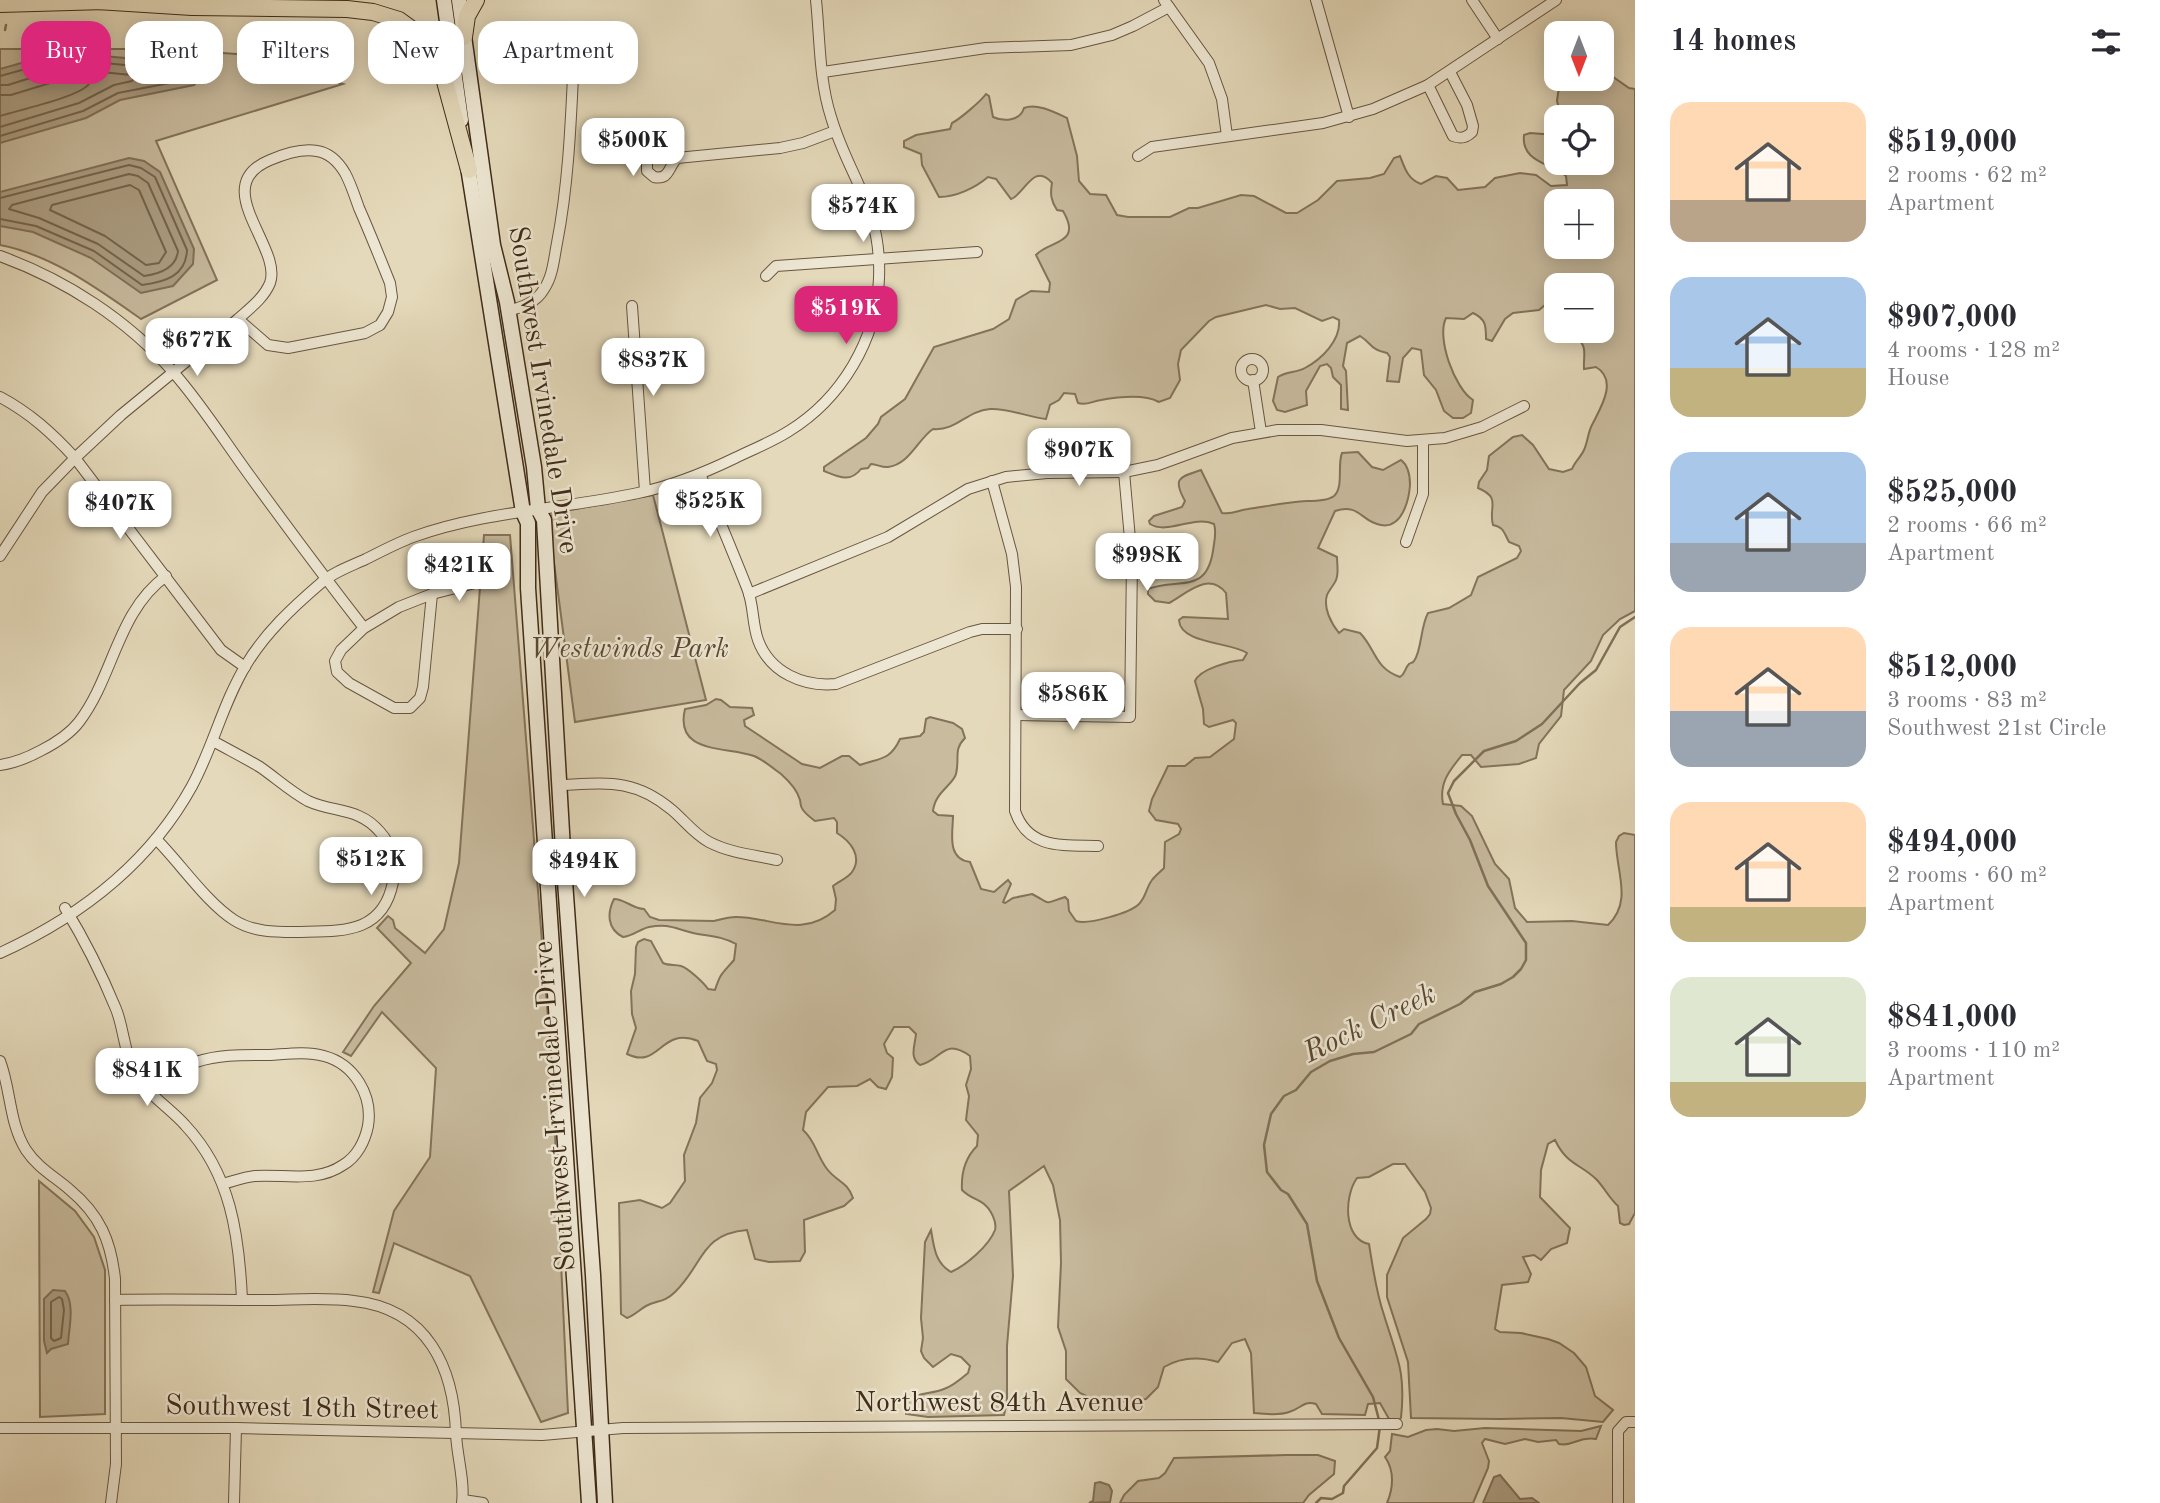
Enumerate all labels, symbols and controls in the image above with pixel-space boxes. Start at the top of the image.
chip: Buy [21,21,111,84]
chip: Rent [125,21,223,84]
chip: Filters [237,21,354,84]
chip: New [368,21,464,84]
chip: Apartment [478,21,638,84]
north arrow [1544,21,1614,91]
map controls [1544,21,1614,343]
icon: filters [2087,23,2125,61]
text: 14 homes [1670,27,1796,57]
button: locate [1544,105,1614,175]
pin: $500K [584,118,682,178]
text: $519,000 [1887,128,2017,158]
text: $500K [597,129,669,152]
icon: home [1726,130,1810,214]
text: 2 rooms · 62 m² [1887,164,2047,187]
pin: $574K [814,184,912,244]
button: + [1544,189,1614,259]
text: Apartment [1887,192,1995,215]
text: $574K [827,195,899,218]
street label: Southwest Irvinedale Drive [502,224,582,556]
button: − [1544,273,1614,343]
pin: $519K [797,286,895,346]
text: $519K [810,297,882,320]
text: $907,000 [1887,303,2017,333]
icon: home [1726,305,1810,389]
pin: $677K [148,318,246,378]
text: $677K [161,329,233,352]
pin: $837K [604,338,702,398]
text: 4 rooms · 128 m² [1887,339,2060,362]
text: $837K [617,349,689,372]
text: House [1887,367,1949,390]
pin: $907K [1030,428,1128,488]
text: $907K [1043,439,1115,462]
text: $525,000 [1887,478,2017,508]
pin: $525K [661,480,759,539]
icon: home [1726,480,1810,564]
pin: $407K [71,482,169,541]
text: $525K [674,490,746,513]
text: $407K [84,492,156,515]
text: 2 rooms · 66 m² [1887,514,2047,537]
pin: $998K [1098,534,1196,593]
text: Apartment [1887,542,1995,565]
pin: $421K [410,544,508,603]
text: $998K [1111,544,1183,567]
text: $421K [423,554,495,577]
park label: Westwinds Park [529,636,729,664]
text: $512,000 [1887,653,2017,683]
icon: home [1726,655,1810,739]
pin: $586K [1024,672,1122,732]
text: $586K [1037,683,1109,706]
text: 3 rooms · 83 m² [1887,689,2047,712]
text: Southwest 21st Circle [1887,717,2106,740]
text: $494,000 [1887,828,2017,858]
icon: home [1726,830,1810,914]
pin: $512K [322,838,420,897]
pin: $494K [535,839,633,899]
text: $512K [335,848,407,871]
text: $494K [548,850,620,873]
text: 2 rooms · 60 m² [1887,864,2047,887]
text: Apartment [1887,892,1995,915]
street label: Southwest Irvinedale Drive [530,940,582,1272]
water label: Rock Creek [1298,979,1441,1069]
text: $841,000 [1887,1003,2017,1033]
icon: home [1726,1005,1810,1089]
text: 3 rooms · 110 m² [1887,1039,2060,1062]
pin: $841K [98,1048,196,1108]
text: $841K [111,1059,183,1082]
text: Apartment [1887,1067,1995,1090]
street label: Northwest 84th Avenue [854,1390,1144,1418]
street label: Southwest 18th Street [165,1393,439,1425]

